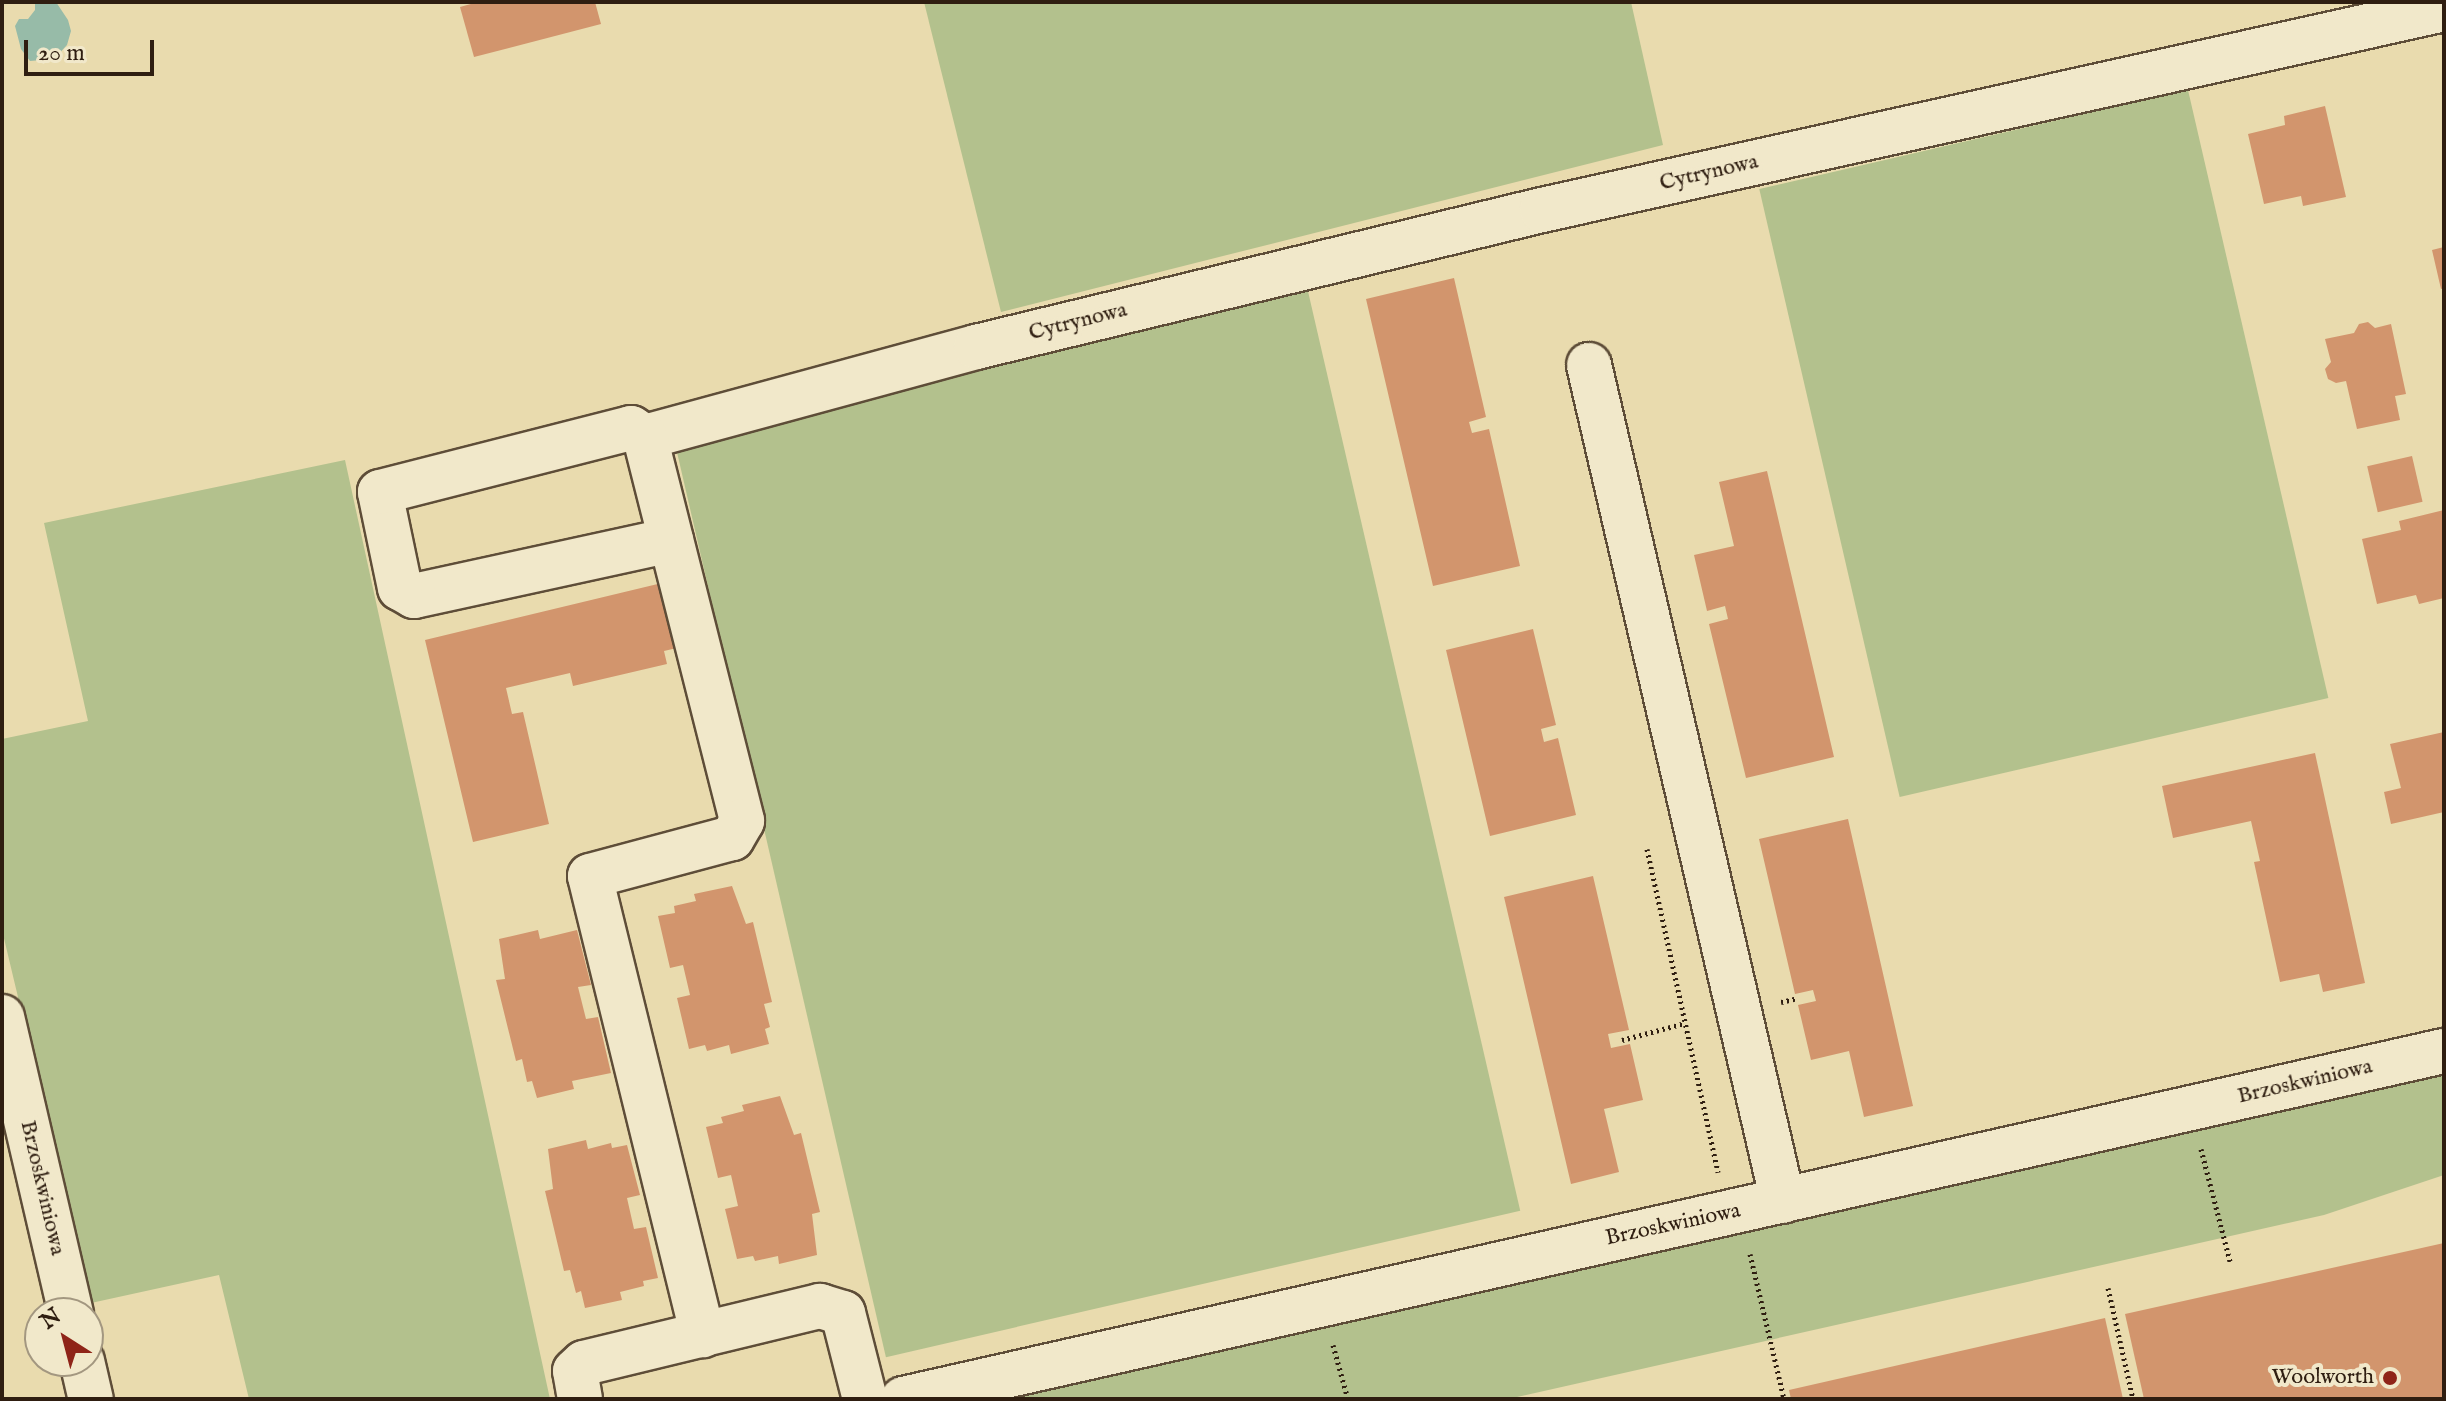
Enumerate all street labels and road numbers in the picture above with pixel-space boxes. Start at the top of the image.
street label: Cytrynowa [1657,149,1761,197]
street label: Cytrynowa [1026,297,1130,347]
street label: Brzoskwiniowa [2235,1054,2375,1110]
street label: Brzoskwiniowa [14,1118,70,1258]
street label: Brzoskwiniowa [1603,1198,1743,1252]

